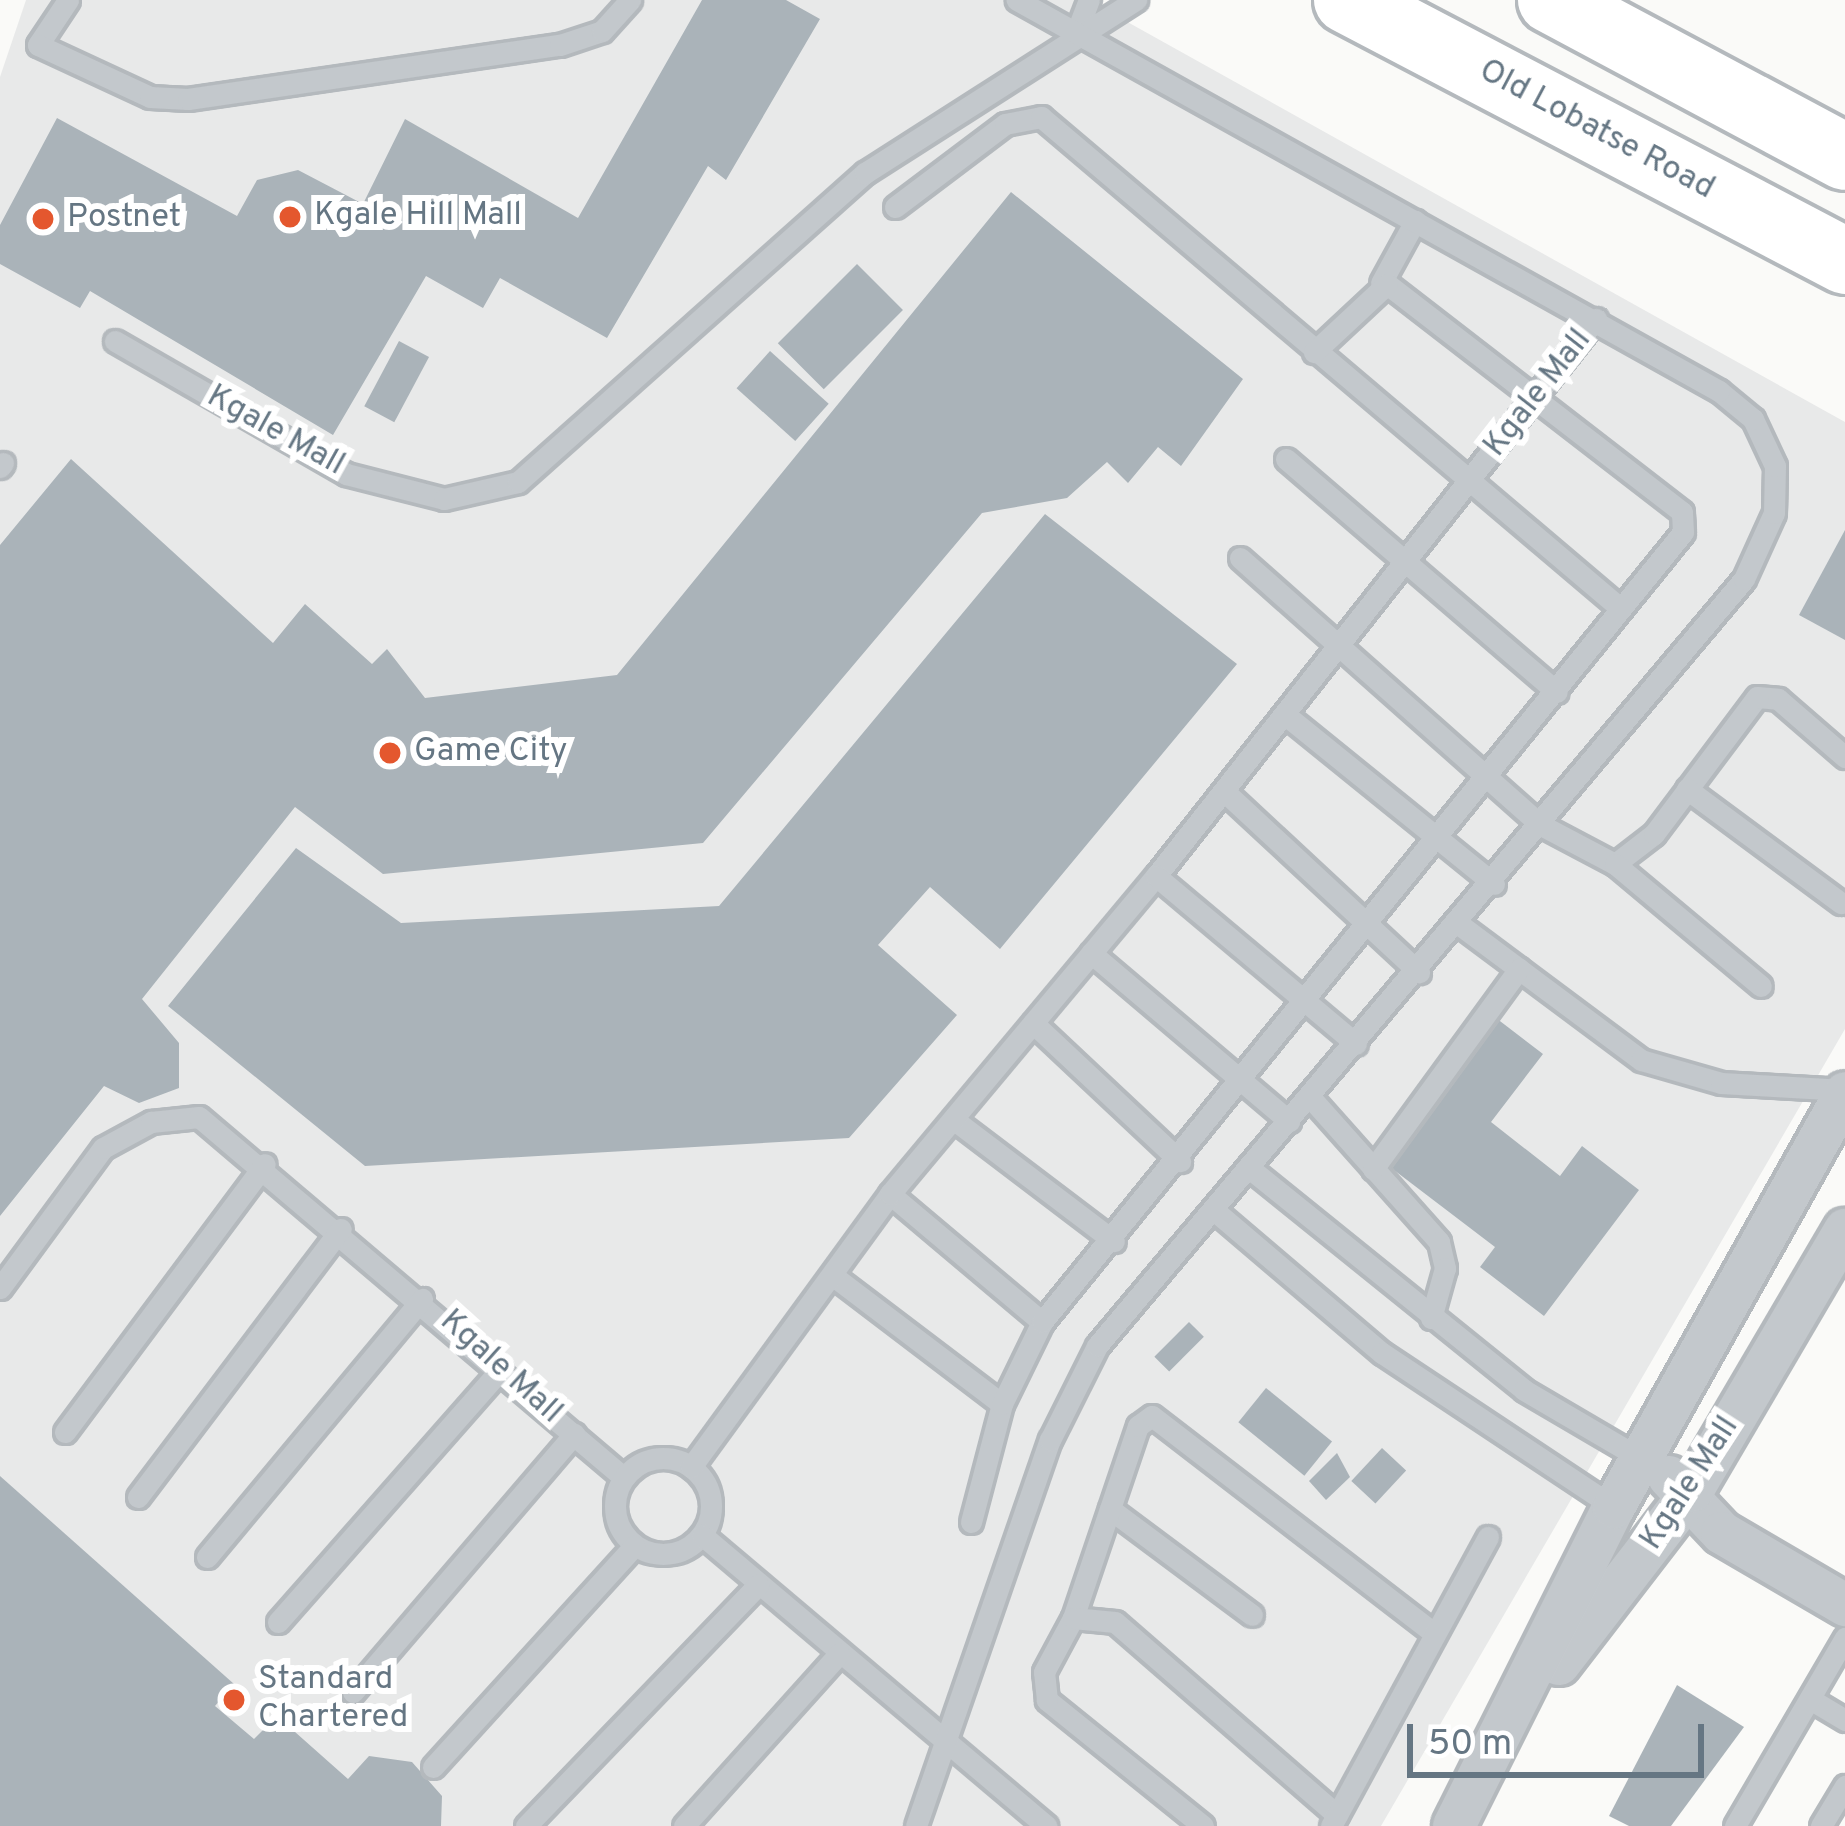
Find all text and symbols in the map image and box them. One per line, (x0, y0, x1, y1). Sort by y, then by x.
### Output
street label: Old Lobatse Road (1471, 52, 1721, 210)
place label: Kgale Hill Mall (314, 197, 522, 237)
place label: Postnet (67, 199, 181, 239)
marker: Kgale Hill Mall (277, 204, 303, 230)
marker: Postnet (30, 206, 56, 232)
street label: Kgale Mall (1477, 322, 1601, 466)
street label: Kgale Mall (199, 378, 351, 486)
place label: Game City (414, 733, 568, 773)
marker: Game City (377, 740, 403, 766)
street label: Kgale Mall (430, 1303, 570, 1433)
street label: Kgale Mall (1633, 1410, 1749, 1558)
place label: Standard Chartered (258, 1661, 408, 1739)
marker: Standard Chartered (221, 1687, 247, 1713)
scale bar (1413, 1700, 1710, 1774)
text: 50 m (1428, 1722, 1512, 1768)

